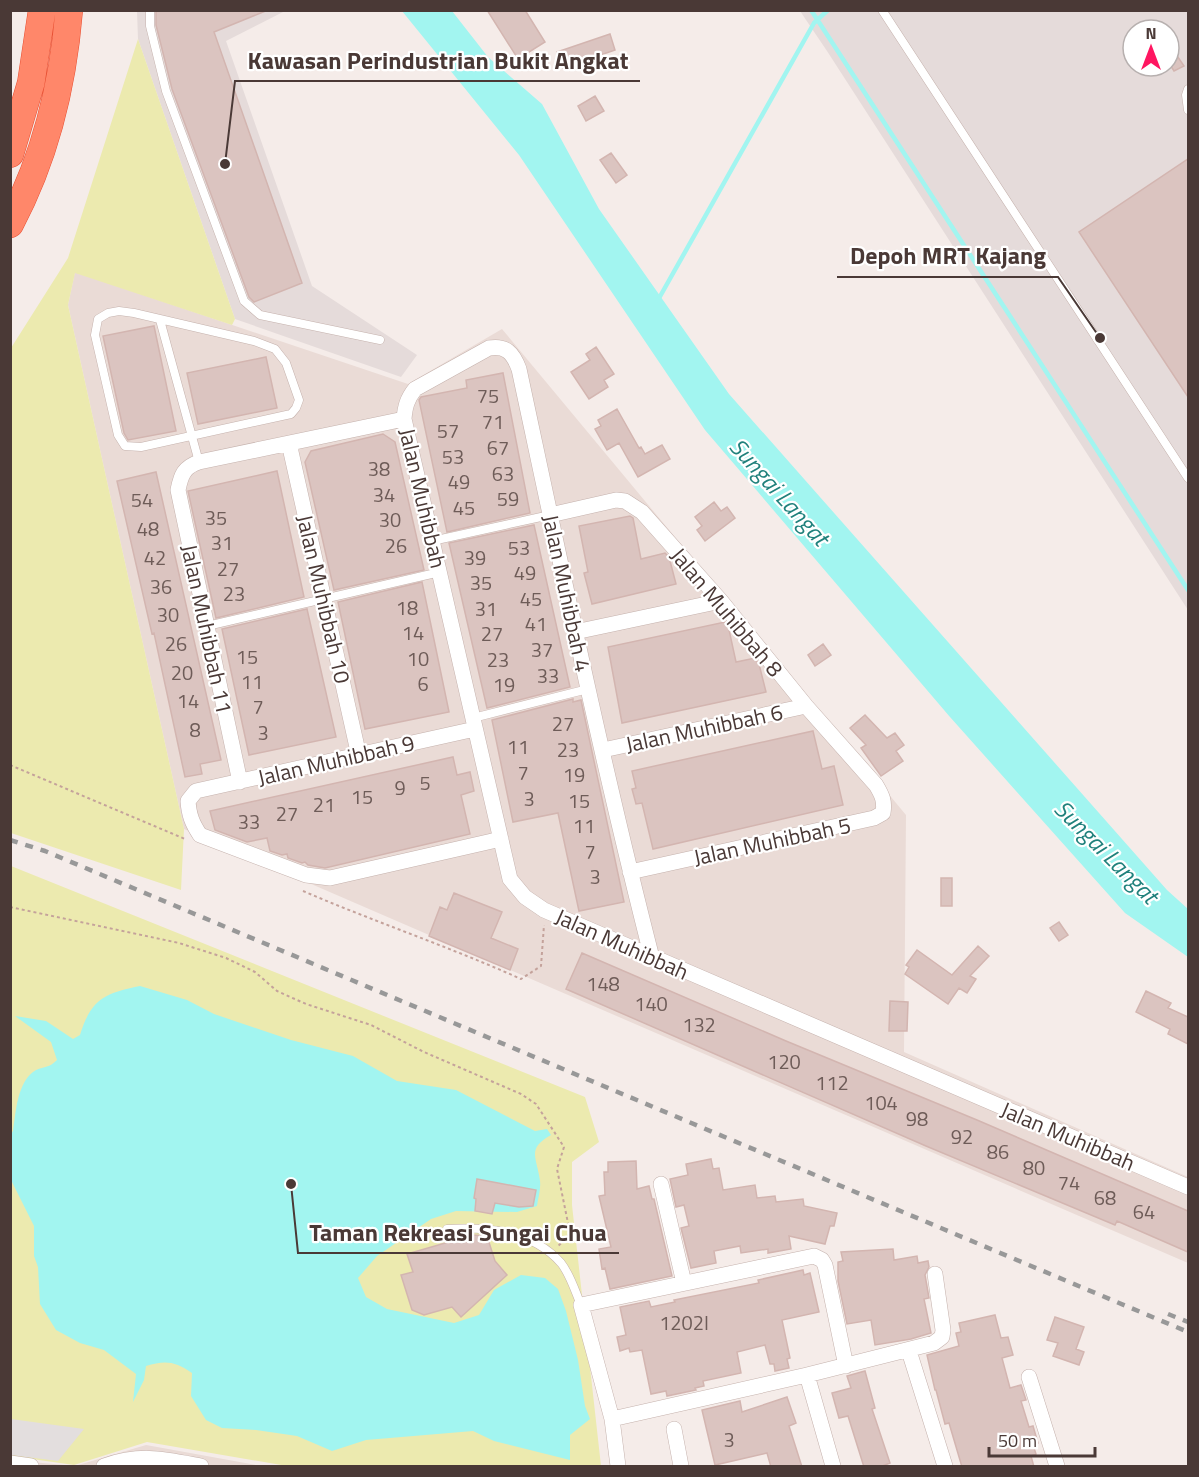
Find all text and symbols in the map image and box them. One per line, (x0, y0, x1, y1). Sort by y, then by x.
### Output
north arrow (1121, 18, 1181, 78)
text: N (1145, 21, 1157, 45)
callout: Kawasan Perindustrian Bukit Angkat (235, 39, 640, 81)
text: Kawasan Perindustrian Bukit Angkat (248, 42, 629, 78)
callout: Depoh MRT Kajang (837, 235, 1058, 277)
text: Depoh MRT Kajang (850, 237, 1046, 273)
house number: 75 (477, 380, 499, 411)
house number: 71 (482, 406, 504, 437)
house number: 57 (437, 415, 459, 446)
street label: Jalan Muhibbah (390, 425, 456, 571)
water label: Sungai Langat (721, 429, 840, 556)
house number: 67 (487, 432, 509, 463)
house number: 53 (442, 441, 464, 472)
house number: 38 (368, 453, 390, 484)
house number: 63 (492, 458, 514, 489)
house number: 49 (448, 466, 470, 497)
house number: 34 (373, 479, 395, 510)
house number: 59 (497, 483, 519, 514)
house number: 54 (131, 484, 153, 515)
house number: 45 (453, 492, 475, 523)
house number: 35 (205, 502, 227, 533)
house number: 30 (379, 504, 401, 535)
street label: Jalan Muhibbah 10 (288, 511, 360, 687)
street label: Jalan Muhibbah 4 (534, 511, 600, 675)
house number: 48 (137, 513, 159, 544)
house number: 31 (211, 527, 233, 558)
house number: 26 (385, 530, 407, 561)
house number: 53 (508, 532, 530, 563)
street label: Jalan Muhibbah 8 (663, 540, 791, 684)
street label: Jalan Muhibbah 11 (172, 541, 242, 717)
house number: 42 (144, 542, 166, 573)
house number: 39 (464, 542, 486, 573)
house number: 27 (217, 553, 239, 584)
house number: 49 (514, 557, 536, 588)
house number: 35 (470, 567, 492, 598)
house number: 36 (150, 571, 172, 602)
house number: 23 (223, 578, 245, 609)
house number: 45 (520, 583, 542, 614)
house number: 18 (396, 592, 418, 623)
house number: 31 (475, 593, 497, 624)
house number: 30 (157, 599, 179, 630)
house number: 41 (525, 608, 547, 639)
house number: 14 (402, 617, 424, 648)
house number: 27 (481, 618, 503, 649)
house number: 26 (165, 628, 187, 659)
house number: 37 (531, 634, 553, 665)
house number: 15 (236, 641, 258, 672)
house number: 10 (407, 643, 429, 674)
house number: 23 (487, 644, 509, 675)
house number: 20 (171, 657, 193, 688)
house number: 33 (537, 660, 559, 691)
house number: 11 (241, 666, 263, 697)
house number: 6 (417, 668, 429, 699)
house number: 19 (493, 669, 515, 700)
house number: 14 (177, 685, 199, 716)
house number: 7 (252, 691, 264, 722)
street label: Jalan Muhibbah 6 (622, 695, 786, 761)
house number: 27 (552, 708, 574, 739)
house number: 8 (189, 714, 201, 745)
house number: 3 (257, 717, 269, 748)
street label: Jalan Muhibbah 9 (255, 729, 417, 791)
house number: 11 (507, 731, 529, 762)
house number: 23 (557, 734, 579, 765)
house number: 7 (517, 757, 529, 788)
house number: 19 (563, 759, 585, 790)
house number: 5 (419, 767, 431, 798)
house number: 9 (394, 776, 406, 800)
house number: 15 (351, 781, 373, 812)
house number: 3 (523, 783, 535, 814)
house number: 15 (568, 785, 590, 816)
house number: 21 (313, 789, 335, 820)
water label: Sungai Langat (1046, 791, 1169, 914)
house number: 27 (276, 798, 298, 829)
house number: 33 (238, 806, 260, 837)
street label: Jalan Muhibbah 5 (690, 808, 854, 874)
house number: 11 (573, 810, 595, 841)
house number: 7 (584, 836, 596, 867)
house number: 3 (589, 861, 601, 892)
street label: Jalan Muhibbah (550, 899, 694, 989)
house number: 148 (586, 968, 620, 999)
house number: 140 (634, 988, 668, 1019)
house number: 132 (682, 1009, 716, 1040)
house number: 120 (767, 1046, 801, 1077)
house number: 112 (815, 1067, 849, 1098)
house number: 104 (864, 1087, 898, 1118)
street label: Jalan Muhibbah (996, 1092, 1140, 1180)
house number: 98 (906, 1103, 928, 1134)
house number: 92 (951, 1121, 973, 1152)
house number: 86 (987, 1136, 1009, 1167)
house number: 80 (1023, 1152, 1045, 1183)
house number: 74 (1058, 1167, 1080, 1198)
house number: 68 (1094, 1182, 1116, 1213)
house number: 64 (1133, 1196, 1155, 1227)
callout: Taman Rekreasi Sungai Chua (298, 1211, 619, 1253)
text: Taman Rekreasi Sungai Chua (309, 1214, 607, 1250)
house number: 1202I (659, 1307, 709, 1338)
scale bar (989, 1420, 1096, 1458)
house number: 3 (723, 1424, 735, 1455)
text: 50 m (998, 1427, 1037, 1454)

